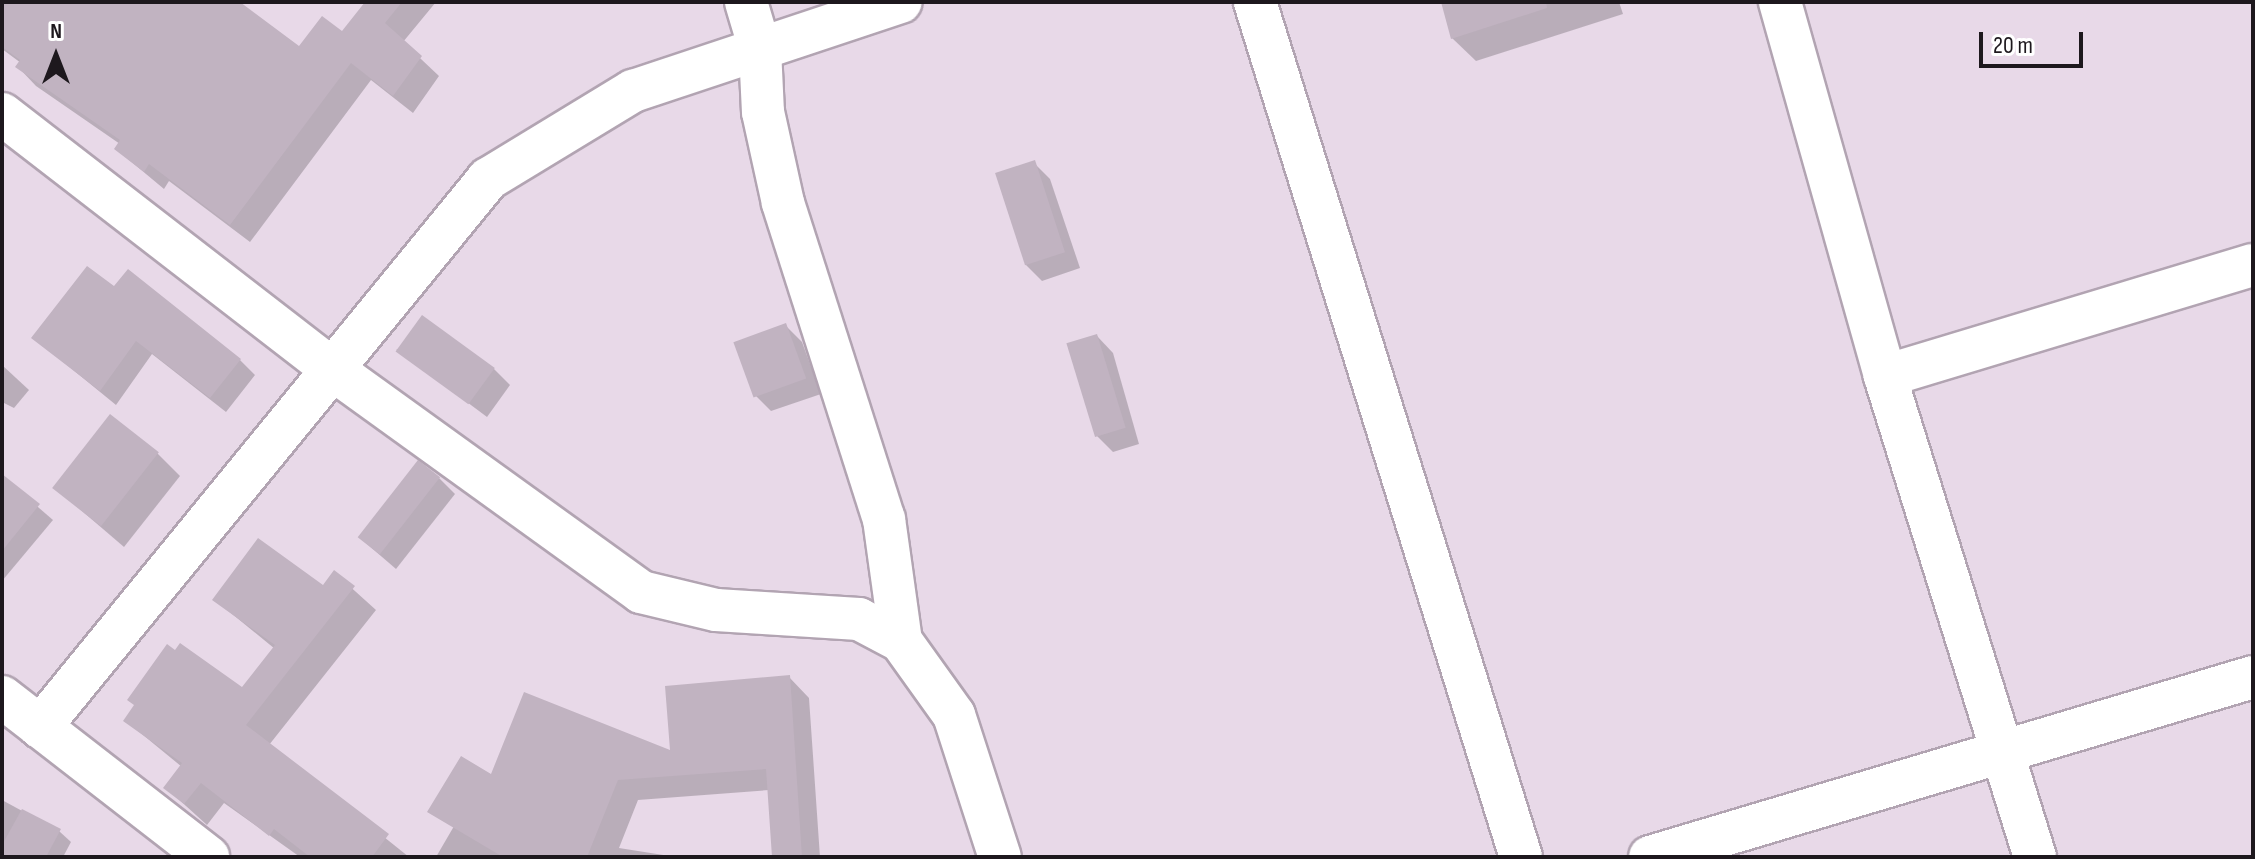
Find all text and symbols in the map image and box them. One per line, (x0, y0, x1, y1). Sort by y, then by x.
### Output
north arrow (16, 16, 96, 96)
scale bar (1983, 16, 2087, 66)
text: N (50, 18, 62, 45)
text: 20 m (1993, 31, 2033, 60)

